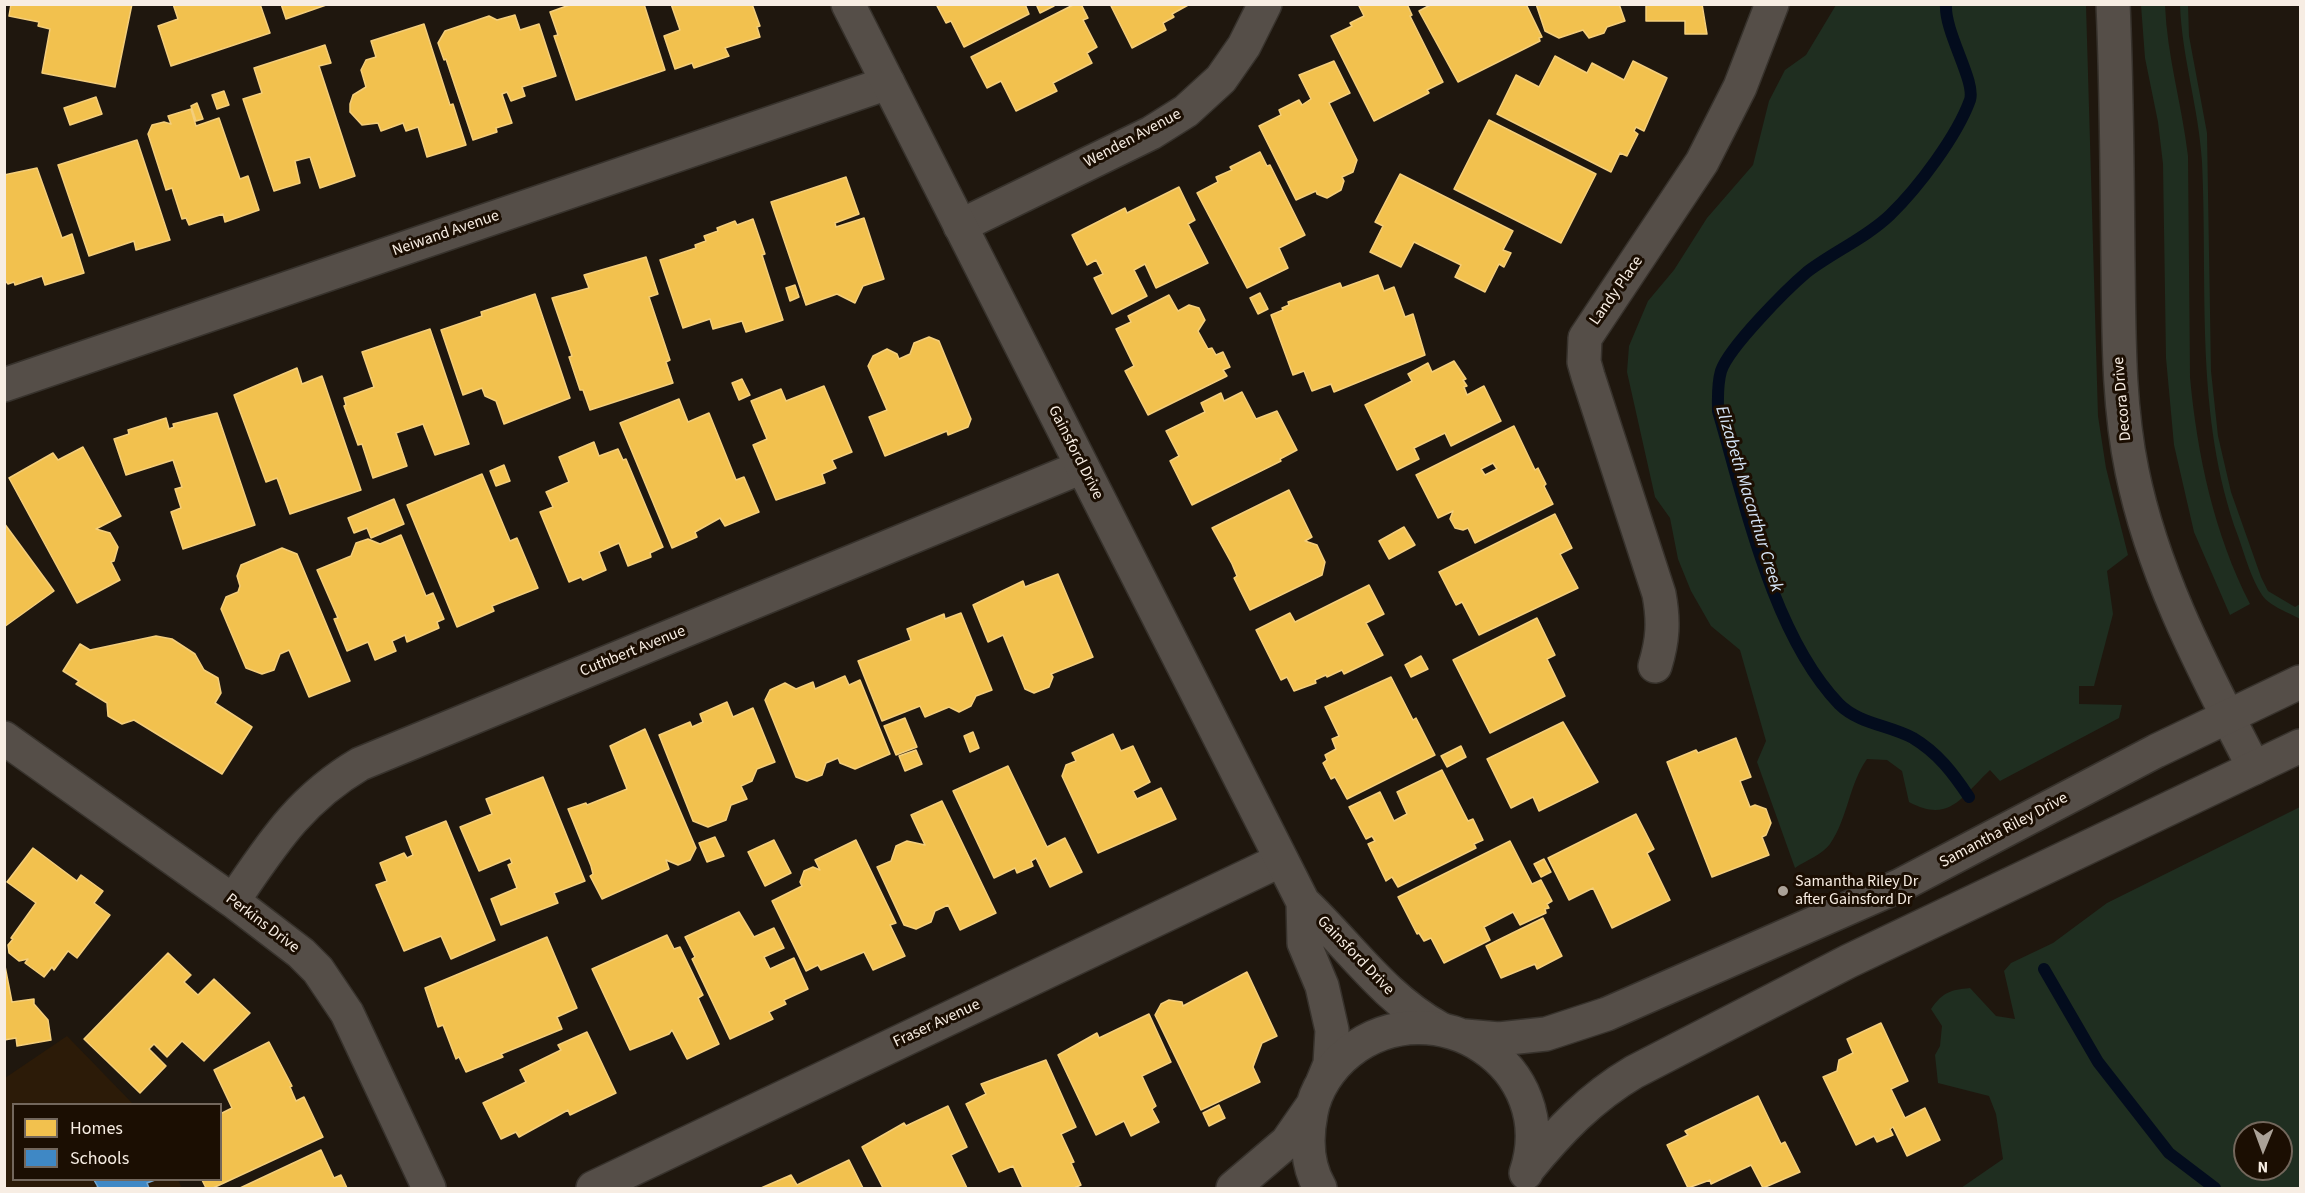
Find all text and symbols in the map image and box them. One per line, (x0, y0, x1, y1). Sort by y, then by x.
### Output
street label: Wenden Avenue (1081, 105, 1185, 173)
street label: Neiwand Avenue (390, 207, 502, 261)
street label: Landy Place (1586, 253, 1648, 329)
street label: Decora Drive (2110, 356, 2136, 442)
street label: Gainsford Drive (1043, 403, 1107, 503)
water label: Elizabeth Macarthur Creek (1709, 403, 1787, 595)
street label: Cuthbert Avenue (577, 622, 689, 682)
street label: Samantha Riley Drive (1937, 789, 2071, 873)
place label: Samantha Riley Dr after Gainsford Dr (1795, 872, 1918, 910)
marker: Samantha Riley Dr after Gainsford Dr (1776, 884, 1790, 898)
street label: Perkins Drive (221, 890, 303, 958)
street label: Gainsford Drive (1312, 912, 1398, 1000)
street label: Fraser Avenue (891, 996, 983, 1052)
legend (12, 1103, 222, 1181)
text: Homes (70, 1116, 123, 1141)
north arrow (2233, 1121, 2293, 1181)
text: Schools (70, 1146, 129, 1171)
text: N (2257, 1156, 2268, 1178)

